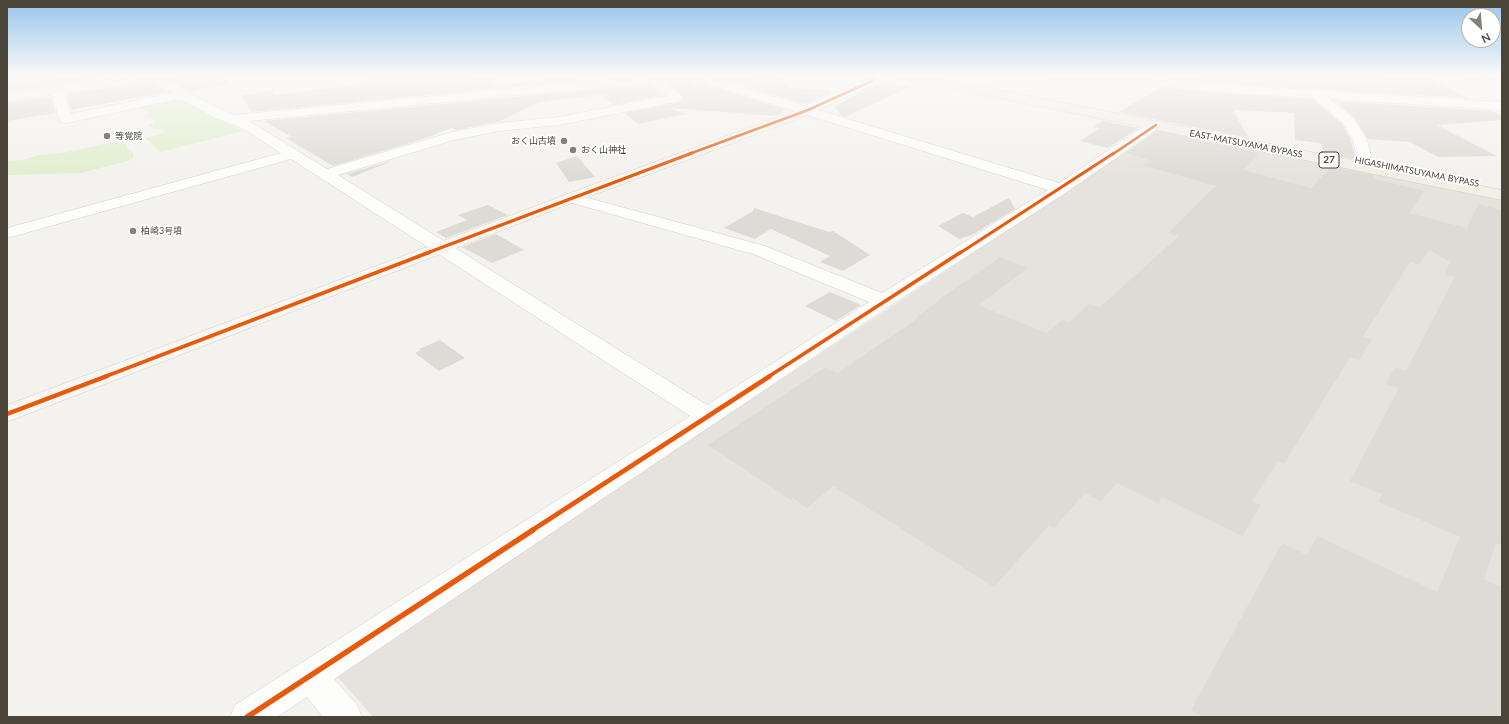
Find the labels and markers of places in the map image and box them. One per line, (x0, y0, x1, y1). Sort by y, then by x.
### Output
marker: 等覚院 (102, 131, 112, 141)
place label: 等覚院 (115, 131, 142, 141)
place label: おく山古墳 (511, 136, 556, 146)
marker: おく山古墳 (559, 136, 569, 146)
marker: おく山神社 (568, 145, 578, 155)
place label: おく山神社 (581, 145, 626, 155)
marker: 柏崎3号墳 (128, 226, 138, 236)
place label: 柏崎3号墳 (141, 226, 182, 236)

